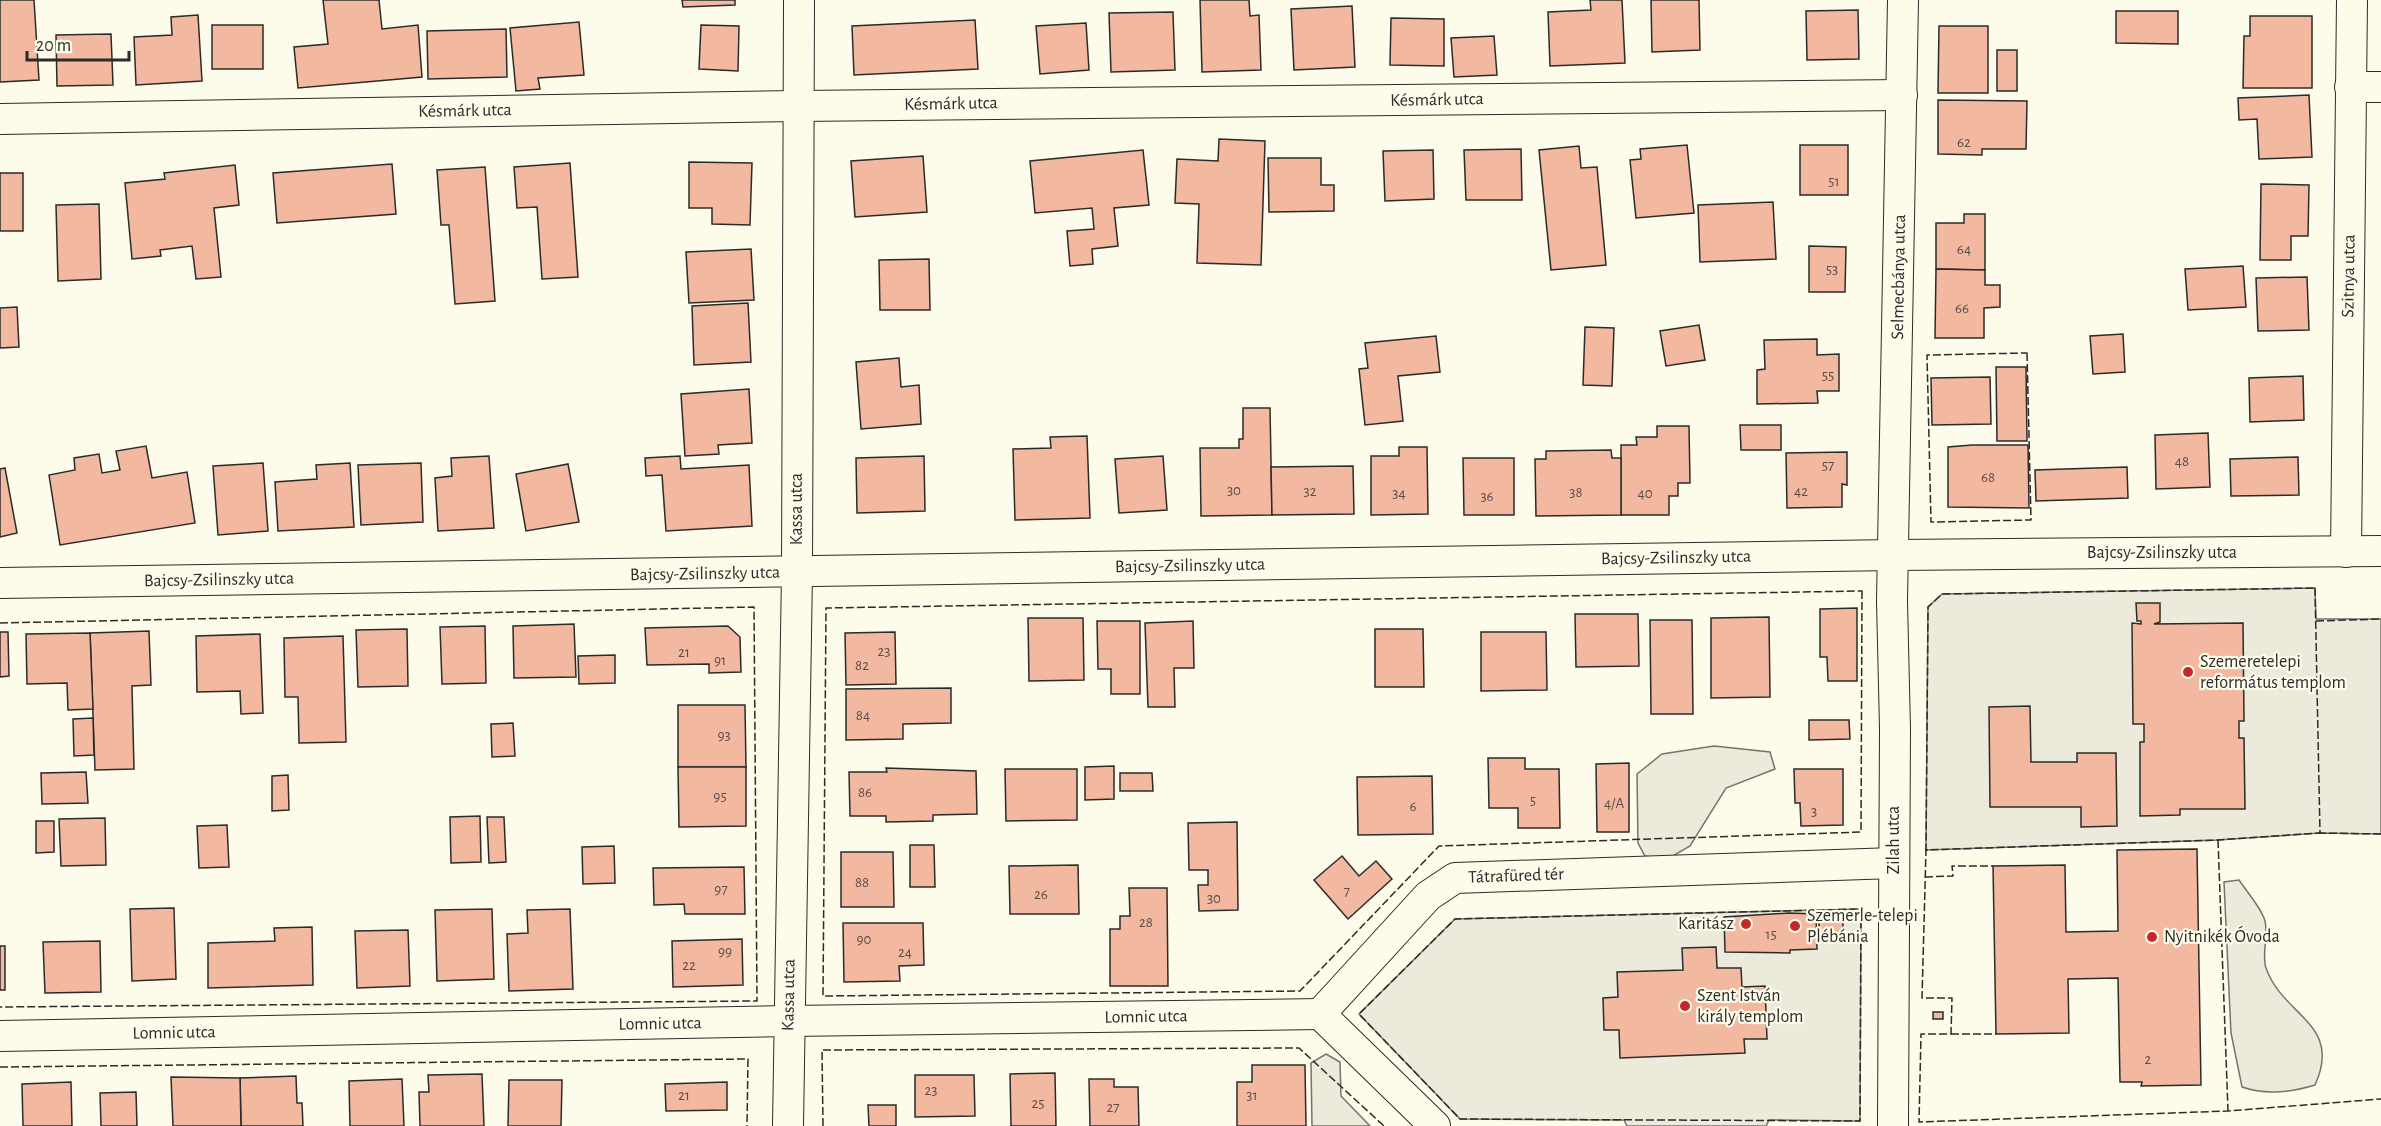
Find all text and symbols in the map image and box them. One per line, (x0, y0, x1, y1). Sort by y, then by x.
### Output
scale bar (27, 24, 129, 62)
text: 20 m (36, 37, 71, 55)
street label: Késmárk utca (1390, 90, 1484, 110)
street label: Késmárk utca (904, 94, 998, 114)
street label: Késmárk utca (418, 101, 512, 121)
house number: 62 (1957, 135, 1971, 150)
house number: 51 (1828, 174, 1840, 189)
street label: Selmecbánya utca (1889, 214, 1909, 340)
street label: Szitnya utca (2339, 234, 2359, 318)
house number: 64 (1957, 242, 1971, 257)
house number: 53 (1826, 262, 1838, 277)
house number: 66 (1955, 301, 1969, 316)
house number: 55 (1822, 368, 1834, 383)
house number: 48 (2175, 454, 2189, 469)
house number: 57 (1822, 458, 1834, 473)
house number: 68 (1981, 470, 1995, 485)
street label: Kassa utca (788, 473, 806, 545)
house number: 30 (1227, 483, 1241, 498)
house number: 32 (1303, 484, 1317, 499)
house number: 42 (1794, 484, 1808, 499)
house number: 38 (1569, 485, 1583, 500)
house number: 34 (1392, 486, 1406, 501)
house number: 40 (1637, 486, 1653, 501)
house number: 36 (1480, 489, 1494, 504)
street label: Bajcsy-Zsilinszky utca (2087, 544, 2237, 562)
street label: Bajcsy-Zsilinszky utca (1601, 548, 1751, 568)
street label: Bajcsy-Zsilinszky utca (1115, 556, 1265, 576)
street label: Bajcsy-Zsilinszky utca (630, 564, 780, 584)
street label: Bajcsy-Zsilinszky utca (144, 570, 294, 590)
house number: 23 (877, 644, 891, 659)
house number: 21 (678, 645, 690, 660)
house number: 91 (714, 653, 726, 668)
place label: Szemeretelepi református templom (2200, 653, 2346, 692)
house number: 82 (855, 658, 869, 673)
marker: Szemeretelepi református templom (2181, 665, 2195, 679)
house number: 84 (856, 708, 870, 723)
house number: 93 (717, 728, 731, 743)
house number: 86 (858, 785, 872, 800)
house number: 95 (713, 789, 727, 804)
house number: 5 (1530, 793, 1536, 808)
house number: 4/A (1604, 796, 1624, 811)
house number: 6 (1409, 799, 1417, 814)
house number: 3 (1811, 804, 1817, 819)
street label: Zilah utca (1885, 806, 1903, 874)
street label: Tátrafüred tér (1468, 865, 1564, 887)
house number: 88 (855, 875, 869, 890)
house number: 97 (714, 882, 728, 897)
house number: 7 (1344, 884, 1350, 899)
house number: 26 (1034, 887, 1048, 902)
house number: 30 (1207, 891, 1221, 906)
place label: Szemerle-telepi Plébánia (1807, 907, 1918, 946)
house number: 28 (1139, 915, 1153, 930)
place label: Karitász (1678, 915, 1734, 933)
marker: Karitász (1739, 917, 1753, 931)
marker: Szemerle-telepi Plébánia (1788, 919, 1802, 933)
place label: Nyitnikék Óvoda (2164, 925, 2280, 946)
house number: 15 (1765, 927, 1777, 942)
marker: Nyitnikék Óvoda (2145, 930, 2159, 944)
house number: 90 (857, 932, 872, 947)
house number: 99 (718, 944, 732, 959)
house number: 24 (898, 945, 912, 960)
house number: 22 (682, 958, 696, 973)
street label: Kassa utca (779, 959, 799, 1031)
place label: Szent István király templom (1697, 987, 1803, 1026)
marker: Szent István király templom (1678, 999, 1692, 1013)
street label: Lomnic utca (1104, 1007, 1188, 1027)
street label: Lomnic utca (618, 1014, 702, 1034)
street label: Lomnic utca (132, 1023, 216, 1043)
house number: 2 (2145, 1052, 2152, 1067)
house number: 23 (924, 1083, 938, 1098)
house number: 21 (678, 1088, 690, 1103)
house number: 31 (1246, 1088, 1258, 1103)
house number: 25 (1031, 1096, 1045, 1111)
house number: 27 (1106, 1100, 1120, 1115)

